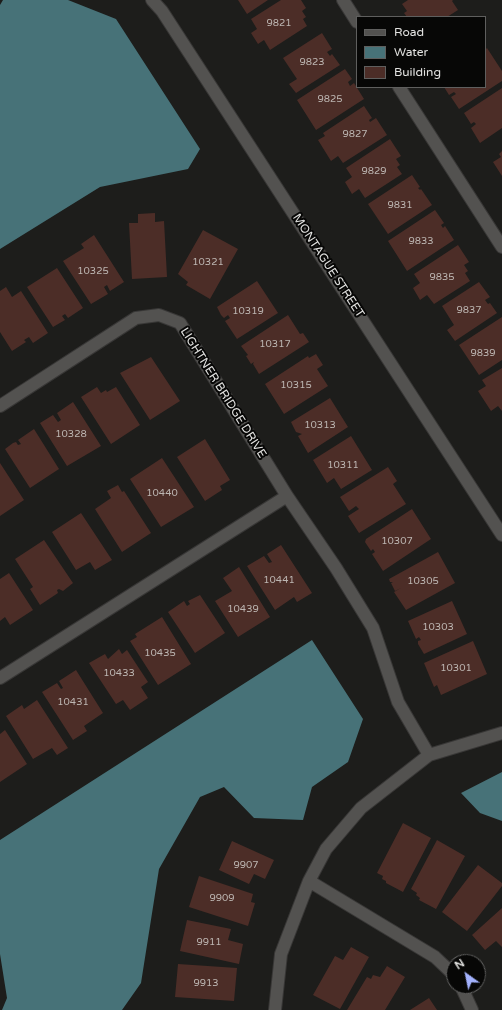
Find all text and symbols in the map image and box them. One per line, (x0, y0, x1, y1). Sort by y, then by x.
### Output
legend (356, 16, 486, 88)
house number: 9821 (266, 17, 292, 29)
text: Road (394, 25, 424, 39)
text: Water (394, 45, 428, 59)
house number: 9823 (299, 56, 325, 68)
text: Building (394, 65, 441, 79)
house number: 9825 (317, 93, 343, 105)
house number: 9827 (342, 128, 368, 140)
house number: 9829 (361, 165, 387, 177)
house number: 9831 (387, 199, 413, 211)
street label: MONTAGUE STREET (289, 211, 367, 321)
house number: 9833 (408, 235, 434, 247)
house number: 10321 (192, 256, 224, 268)
house number: 10325 (77, 265, 109, 277)
house number: 9835 (429, 271, 455, 283)
house number: 9837 (456, 304, 482, 316)
house number: 10319 (232, 305, 264, 317)
street label: LIGHTNER BRIDGE DRIVE (177, 325, 269, 461)
house number: 10317 (259, 338, 291, 350)
house number: 9839 (470, 347, 496, 359)
house number: 10315 (280, 379, 312, 391)
house number: 10313 (304, 419, 336, 431)
house number: 10328 (55, 428, 87, 440)
house number: 10311 (327, 459, 359, 471)
house number: 10440 (146, 487, 178, 499)
house number: 10307 (381, 535, 413, 547)
house number: 10441 (263, 574, 295, 586)
house number: 10305 (407, 575, 439, 587)
house number: 10439 (227, 603, 259, 615)
house number: 10303 (422, 621, 454, 633)
house number: 10435 (144, 647, 176, 659)
house number: 10301 (440, 662, 472, 674)
house number: 10433 (103, 667, 135, 679)
house number: 10431 (57, 696, 89, 708)
house number: 9907 (233, 859, 259, 871)
house number: 9909 (209, 892, 235, 904)
house number: 9911 (196, 936, 222, 948)
north arrow (446, 954, 486, 994)
text: N (452, 956, 467, 972)
house number: 9913 (193, 977, 219, 989)

